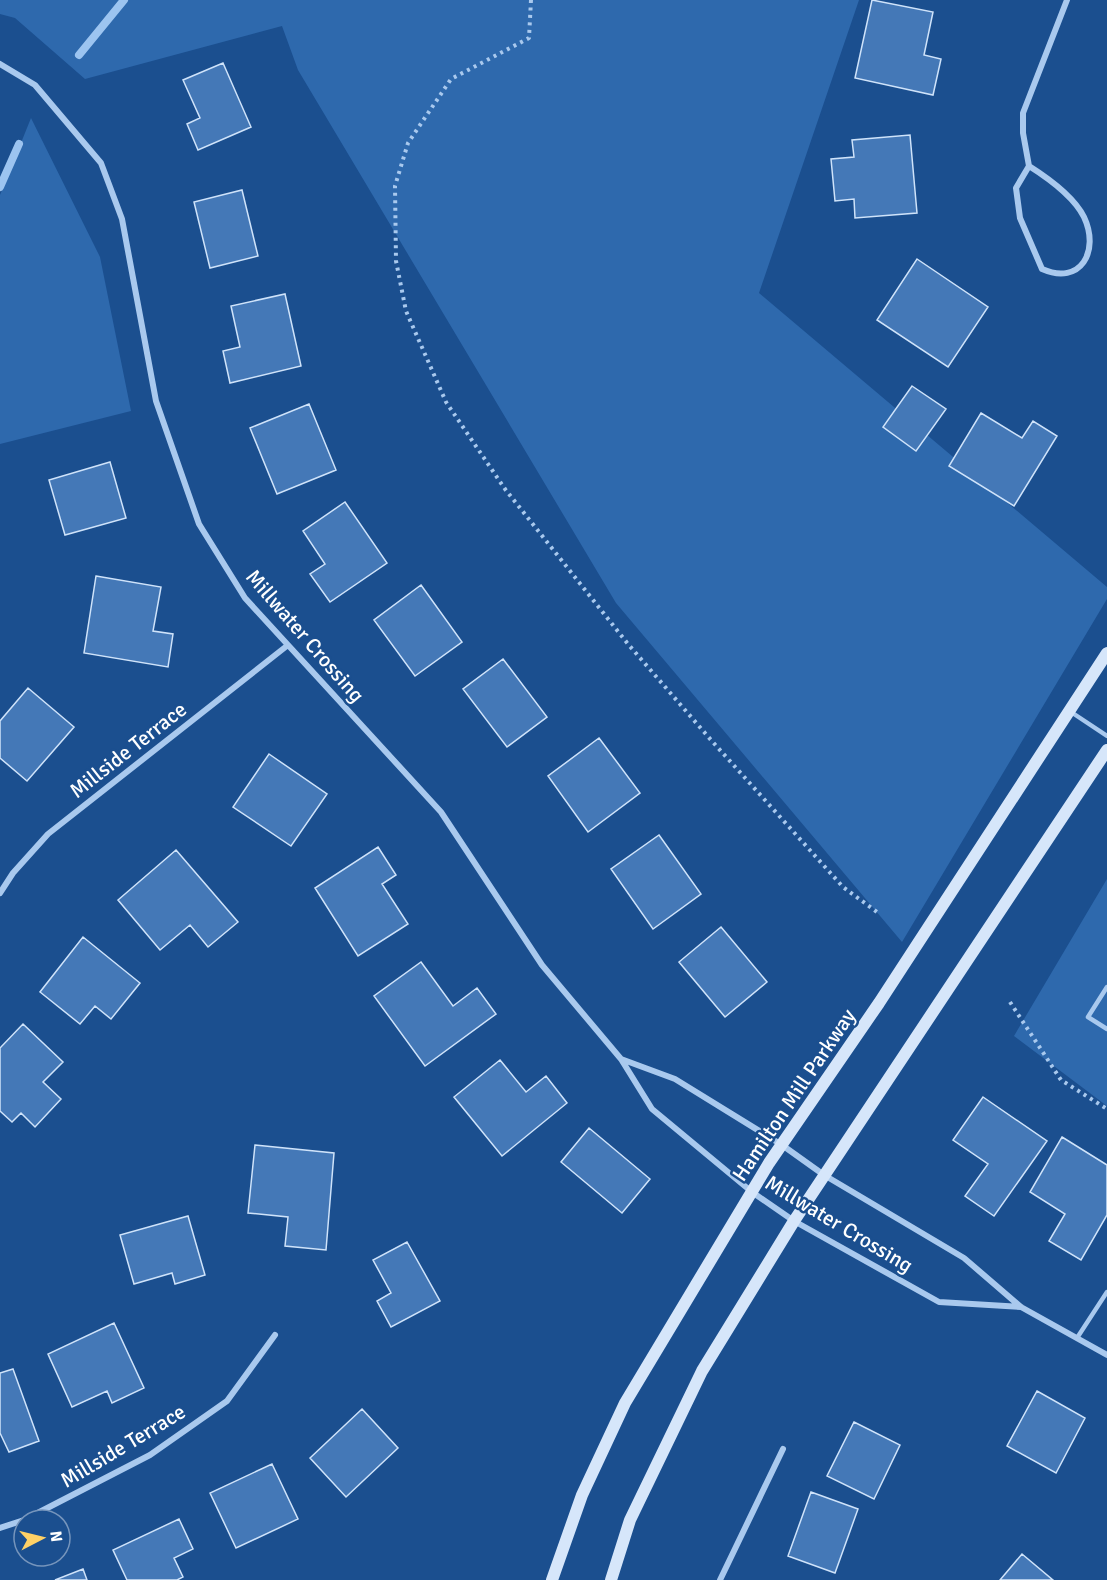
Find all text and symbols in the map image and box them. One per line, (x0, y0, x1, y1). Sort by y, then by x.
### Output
street label: Millwater Crossing (240, 564, 370, 708)
street label: Millside Terrace (64, 696, 192, 804)
street label: Hamilton Mill Parkway (727, 1004, 861, 1186)
street label: Millwater Crossing (760, 1170, 918, 1278)
street label: Millside Terrace (56, 1398, 190, 1494)
north arrow (12, 1508, 72, 1568)
text: N (45, 1530, 66, 1543)

